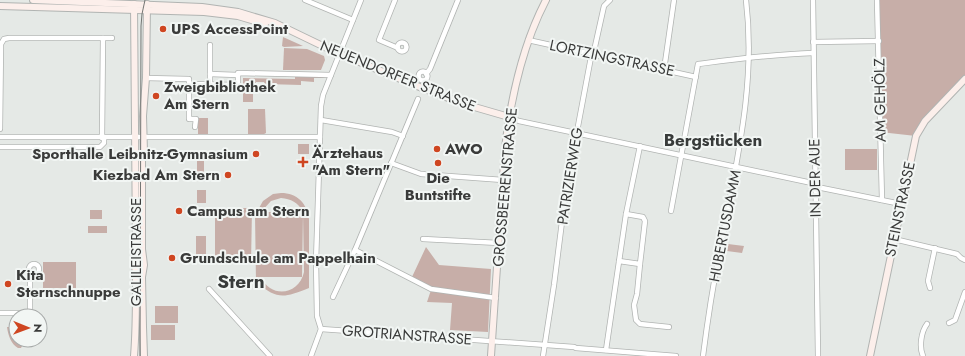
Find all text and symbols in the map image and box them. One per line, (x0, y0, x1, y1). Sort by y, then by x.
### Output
place label: UPS AccessPoint (171, 18, 288, 40)
marker: UPS AccessPoint (158, 24, 168, 34)
street label: LORTZINGSTRASSE (547, 34, 677, 82)
street label: NEUENDORFER STRASSE (317, 35, 479, 117)
street label: AM GEHÖLZ (868, 58, 892, 142)
place label: Zweigbibliothek Am Stern (163, 76, 276, 115)
marker: Zweigbibliothek Am Stern (151, 91, 161, 101)
street label: GROSSBEERENSTRASSE (487, 107, 523, 267)
street label: PATRIZIERWEG (551, 126, 589, 226)
district label: Bergstücken (664, 128, 762, 152)
place label: AWO (444, 138, 483, 160)
street label: IN DER AUE (803, 138, 827, 218)
place label: Ärztehaus "Am Stern" (311, 142, 390, 181)
place label: Sporthalle Leibnitz-Gymnasium (32, 143, 248, 165)
marker: AWO (432, 144, 442, 154)
marker: Sporthalle Leibnitz-Gymnasium (251, 149, 261, 159)
marker: Ärztehaus "Am Stern" (297, 156, 309, 168)
marker: Die Buntstifte (433, 158, 443, 168)
street label: STEINSTRASSE (879, 159, 921, 259)
place label: Kiezbad Am Stern (93, 164, 220, 186)
place label: Die Buntstifte (405, 167, 472, 206)
street label: HUBERTUSDAMM (703, 168, 747, 284)
marker: Kiezbad Am Stern (223, 170, 233, 180)
street label: GALILEISTRASSE (125, 198, 147, 306)
place label: Campus am Stern (187, 200, 310, 222)
marker: Campus am Stern (174, 206, 184, 216)
place label: Grundschule am Pappelhain (180, 247, 376, 269)
marker: Grundschule am Pappelhain (167, 253, 177, 263)
place label: Kita Sternschnuppe (16, 264, 121, 303)
district label: Stern (217, 268, 265, 295)
marker: Kita Sternschnuppe (3, 279, 13, 289)
north arrow (8, 308, 48, 348)
street label: GROTRIANSTRASSE (341, 319, 473, 351)
text: N (30, 324, 46, 333)

